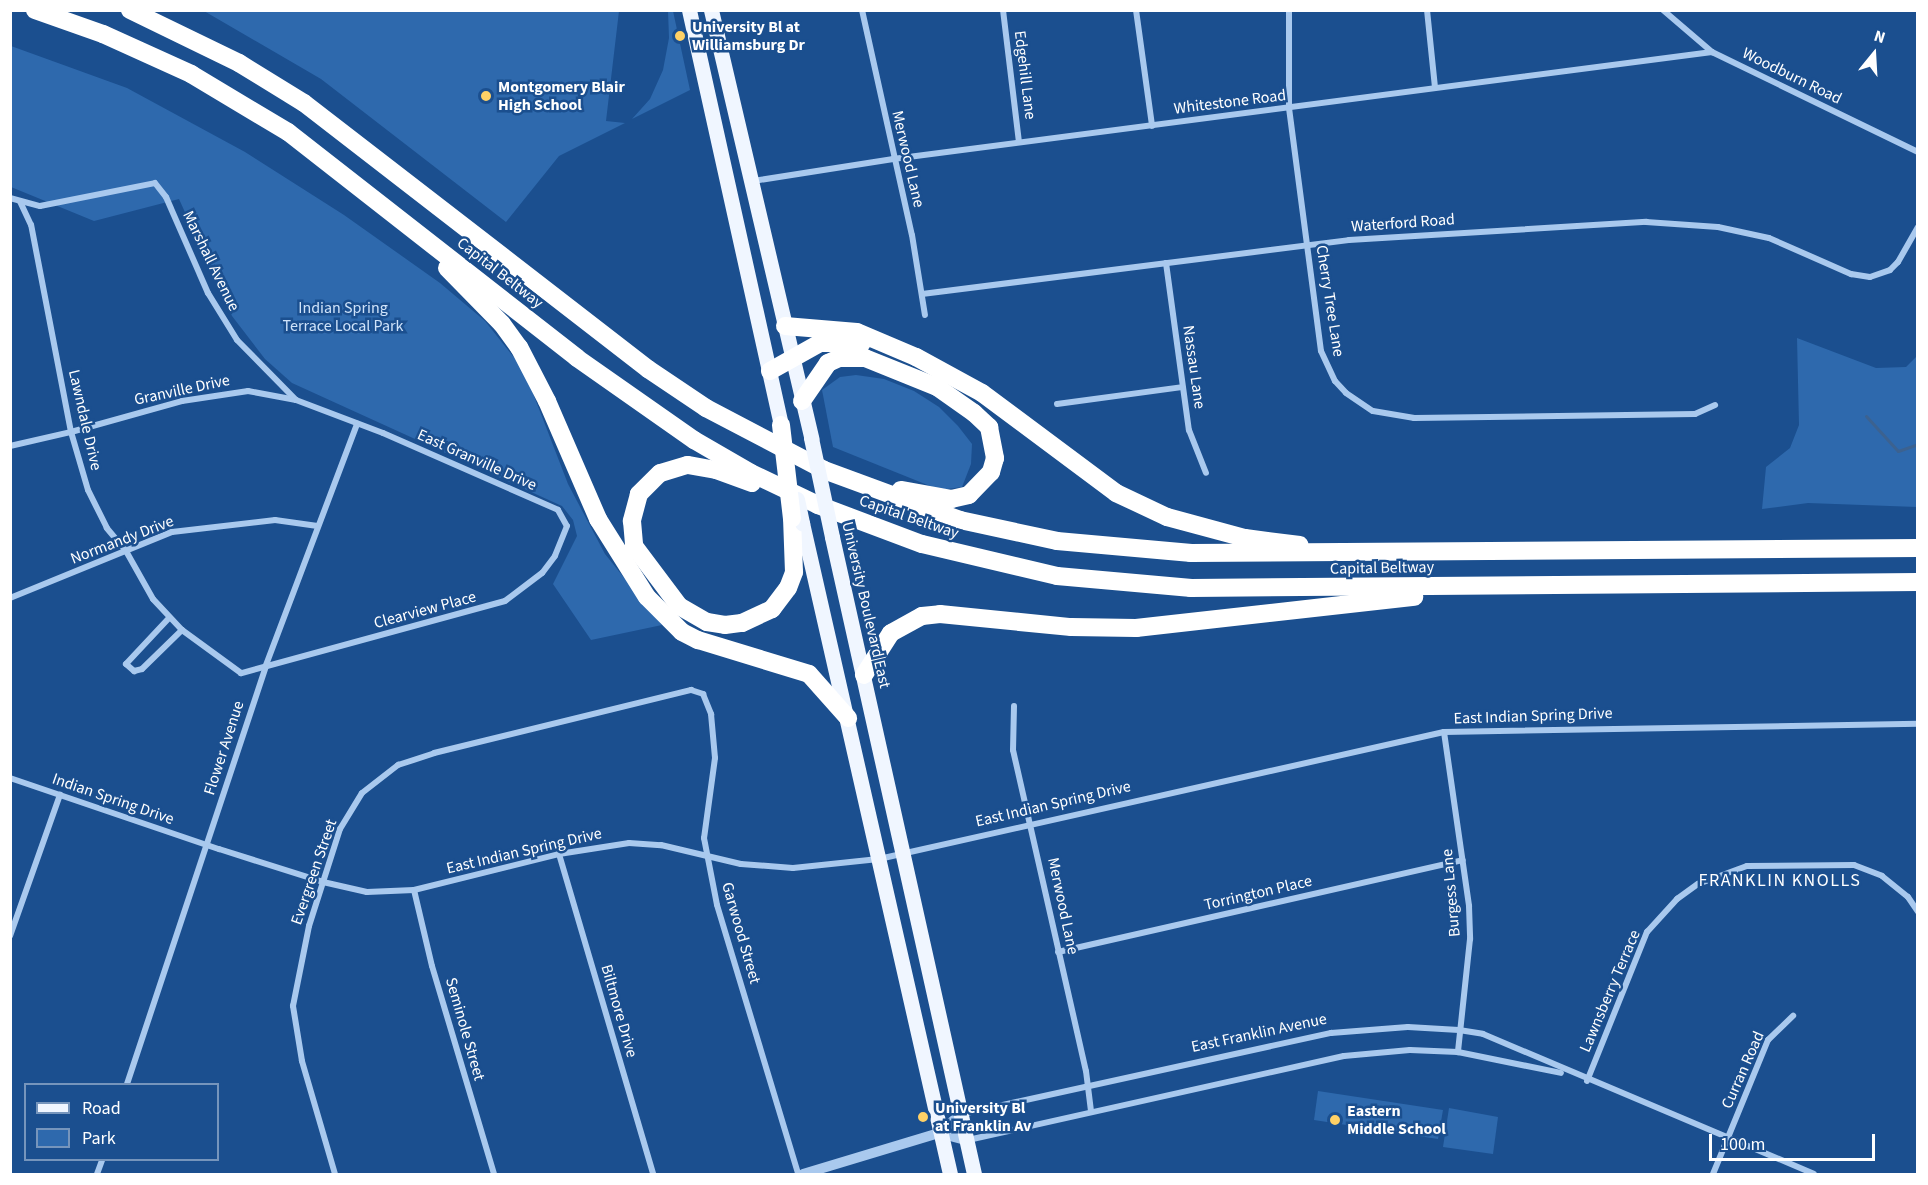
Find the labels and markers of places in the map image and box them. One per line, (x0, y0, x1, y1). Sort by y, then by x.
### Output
place label: University Bl at Williamsburg Dr (692, 17, 805, 55)
marker: University Bl at Williamsburg Dr (673, 29, 687, 43)
place label: Montgomery Blair High School (498, 77, 625, 115)
marker: Montgomery Blair High School (479, 89, 493, 103)
place label: University Bl at Franklin Av (935, 1098, 1031, 1136)
place label: Eastern Middle School (1347, 1101, 1446, 1139)
marker: University Bl at Franklin Av (916, 1110, 930, 1124)
marker: Eastern Middle School (1328, 1113, 1342, 1127)

